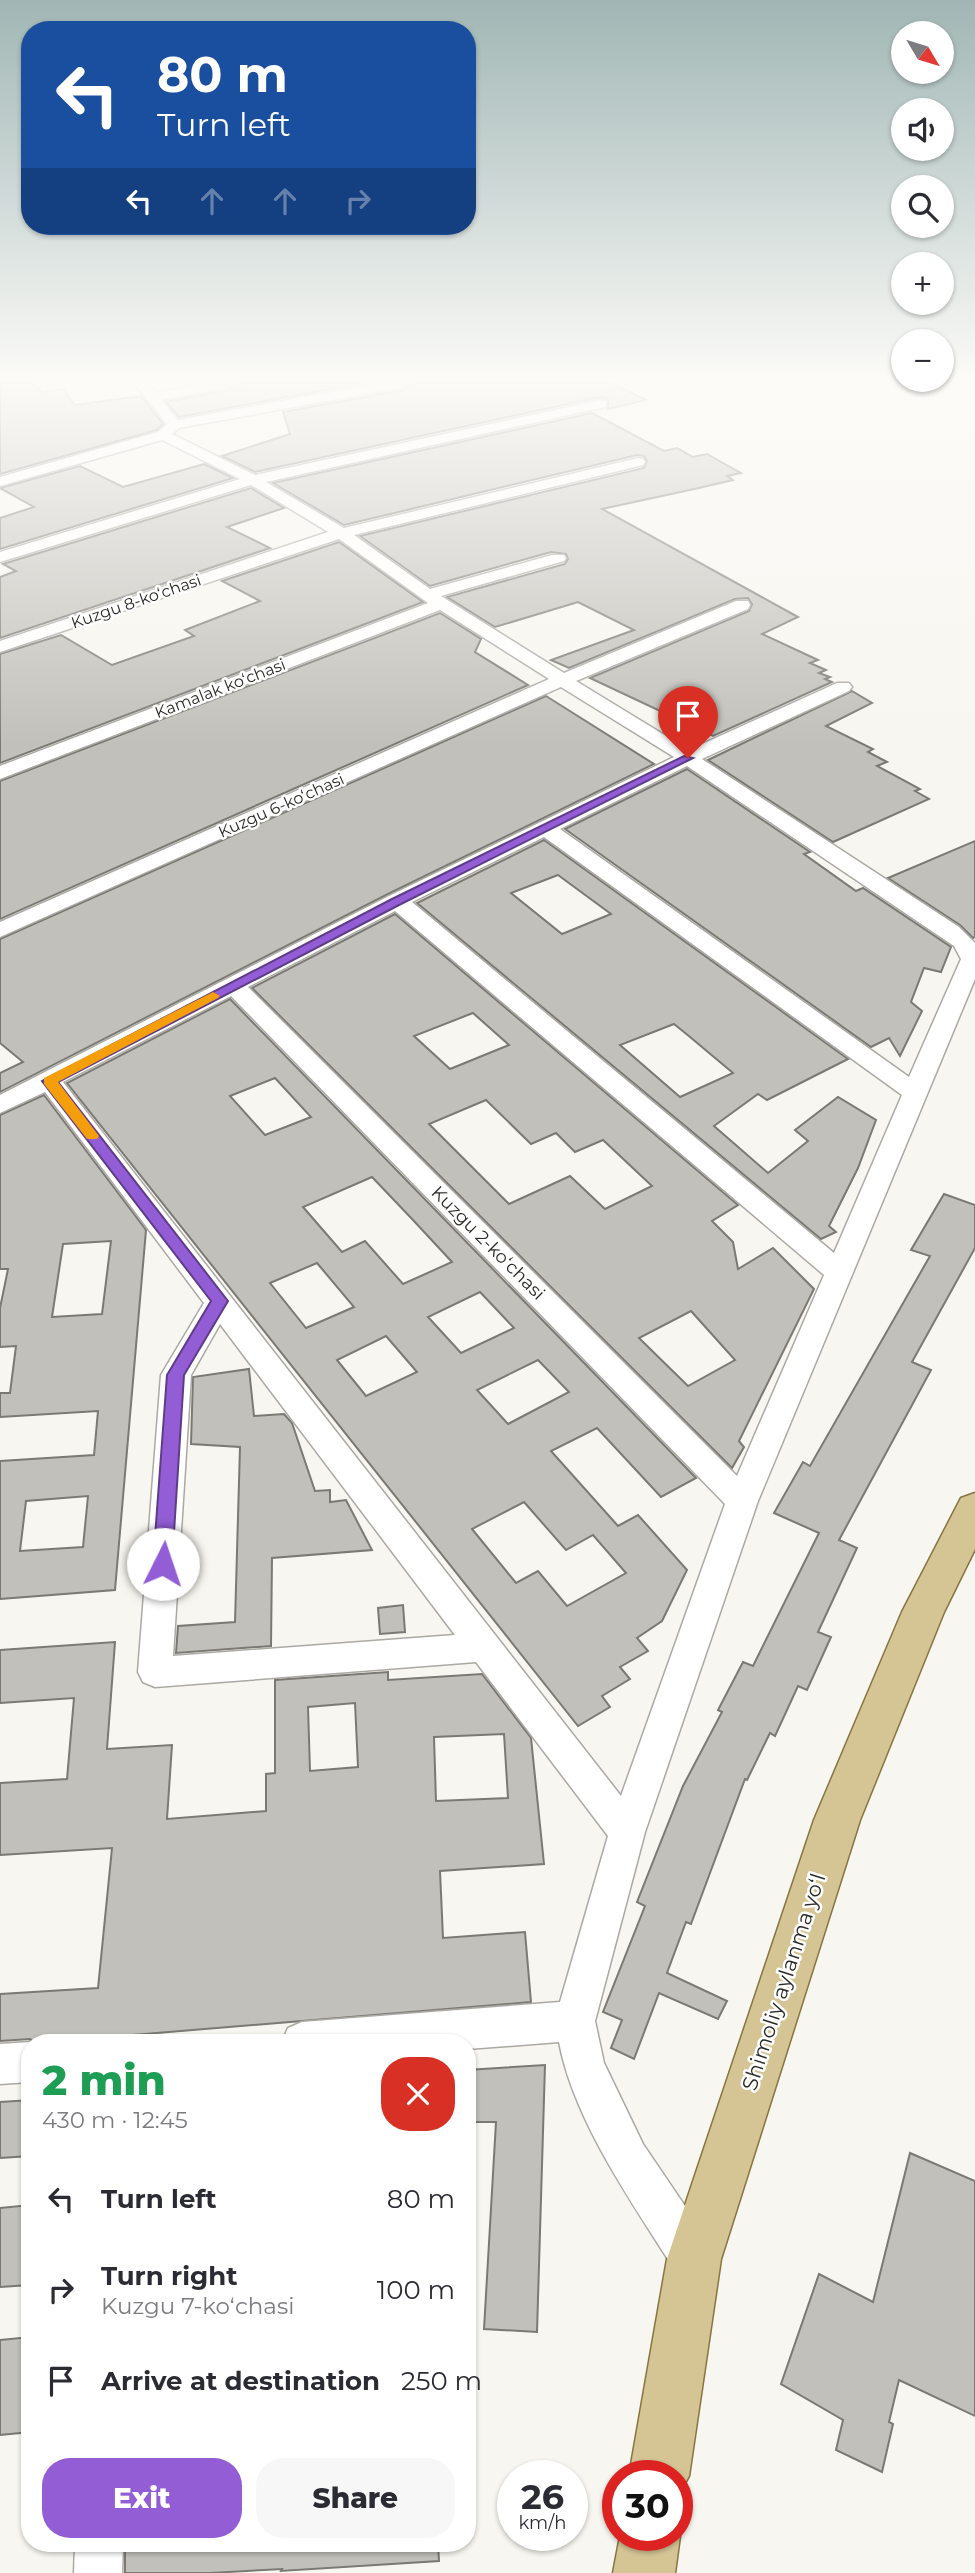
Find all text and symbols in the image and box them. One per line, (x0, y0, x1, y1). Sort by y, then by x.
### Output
north arrow (891, 21, 954, 84)
map controls (891, 21, 954, 392)
text: 80 m (157, 45, 288, 104)
icon: left (42, 49, 133, 140)
button: sound (891, 98, 954, 161)
text: Turn left (157, 105, 291, 144)
button: search (891, 175, 954, 238)
icon: left (120, 182, 158, 220)
icon: ahead (193, 182, 231, 220)
icon: ahead (266, 182, 304, 220)
icon: right (339, 182, 377, 220)
button: + (891, 252, 954, 315)
button: − (891, 329, 954, 392)
street label: Kuzgu 8-koʻchasi (69, 570, 204, 633)
street label: Kamalak koʻchasi (152, 655, 288, 722)
pin (658, 686, 718, 758)
icon: arrive (669, 697, 707, 735)
street label: Kuzgu 6-koʻchasi (215, 769, 347, 842)
street label: Kuzgu 2-koʻchasi (427, 1182, 549, 1304)
position arrow (126, 1527, 200, 1601)
street label: Shimoliy aylanma yoʻl (737, 1870, 830, 2094)
text: 2 min (42, 2054, 166, 2106)
button: close (381, 2057, 455, 2131)
text: 430 m · 12:45 (42, 2106, 188, 2134)
icon: left (42, 2180, 80, 2218)
text: Turn left (101, 2183, 217, 2215)
text: 80 m (387, 2183, 455, 2215)
text: Turn right (101, 2260, 237, 2292)
icon: right (42, 2271, 80, 2309)
text: 100 m (377, 2274, 455, 2306)
text: Kuzgu 7-koʻchasi (101, 2292, 294, 2320)
icon: arrive (42, 2362, 80, 2400)
text: Arrive at destination (101, 2365, 380, 2397)
text: 250 m (401, 2365, 482, 2397)
button: Exit (42, 2458, 242, 2538)
button: Share (256, 2458, 455, 2538)
speed limit sign: 30 (602, 2460, 693, 2551)
text: 26 (521, 2475, 564, 2518)
text: km/h (518, 2512, 567, 2534)

